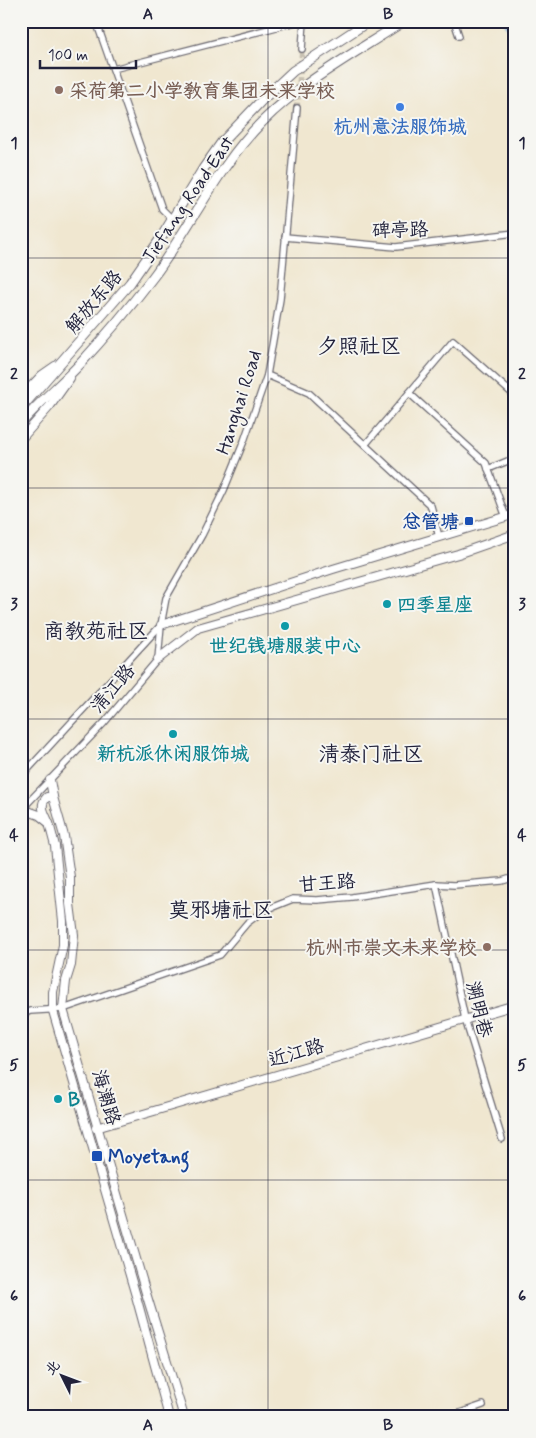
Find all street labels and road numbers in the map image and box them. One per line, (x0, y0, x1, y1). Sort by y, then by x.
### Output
street label: Jiefang Road East (136, 131, 241, 269)
street label: 碑亭路 (371, 218, 429, 243)
street label: 解放东路 (60, 265, 128, 339)
street label: Hanghai Road (211, 347, 270, 458)
street label: 清江路 (85, 659, 141, 719)
street label: 甘王路 (298, 869, 356, 898)
street label: 溯明巷 (460, 979, 498, 1040)
street label: 近江路 (266, 1034, 327, 1073)
street label: 海潮路 (85, 1067, 126, 1128)

